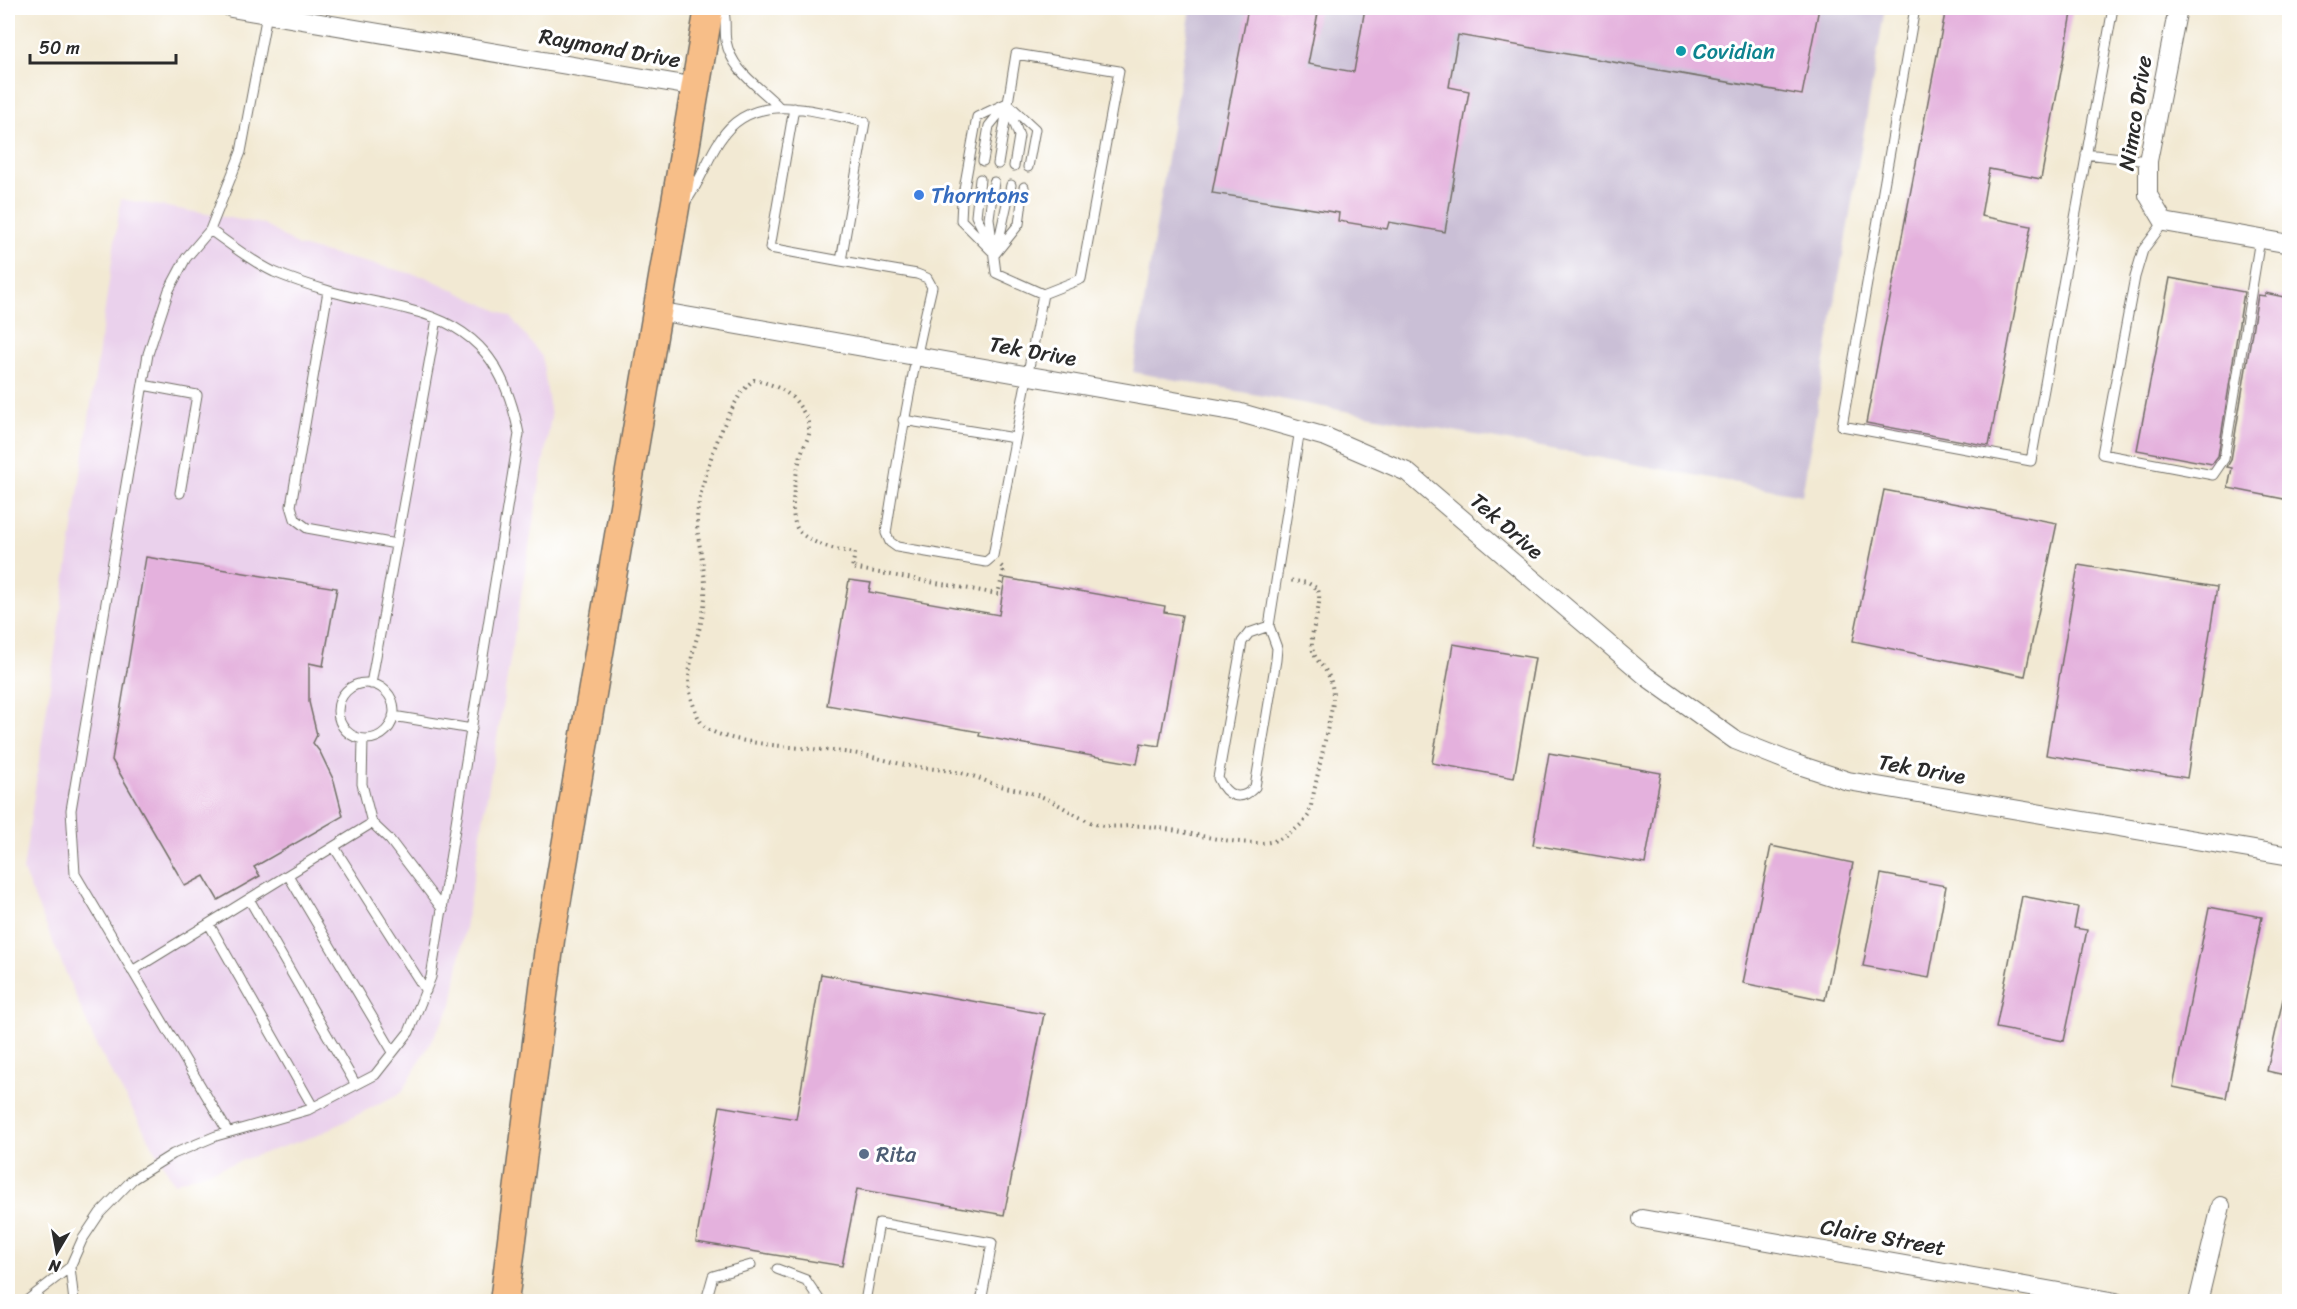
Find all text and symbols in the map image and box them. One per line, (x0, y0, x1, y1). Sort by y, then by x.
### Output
street label: Raymond Drive (536, 16, 684, 80)
scale bar (30, 27, 176, 65)
text: 50 m (39, 32, 80, 64)
place label: Covidian (1693, 32, 1775, 71)
marker: Covidian (1674, 44, 1688, 58)
street label: Nimco Drive (2107, 53, 2163, 173)
place label: Thorntons (931, 176, 1029, 215)
marker: Thorntons (912, 188, 926, 202)
street label: Tek Drive (986, 324, 1080, 378)
street label: Tek Drive (1461, 482, 1553, 570)
street label: Tek Drive (1875, 742, 1969, 796)
place label: Rita (876, 1135, 917, 1174)
marker: Rita (857, 1147, 871, 1161)
street label: Claire Street (1817, 1207, 1949, 1267)
north arrow (27, 1222, 87, 1282)
text: N (46, 1251, 63, 1282)

